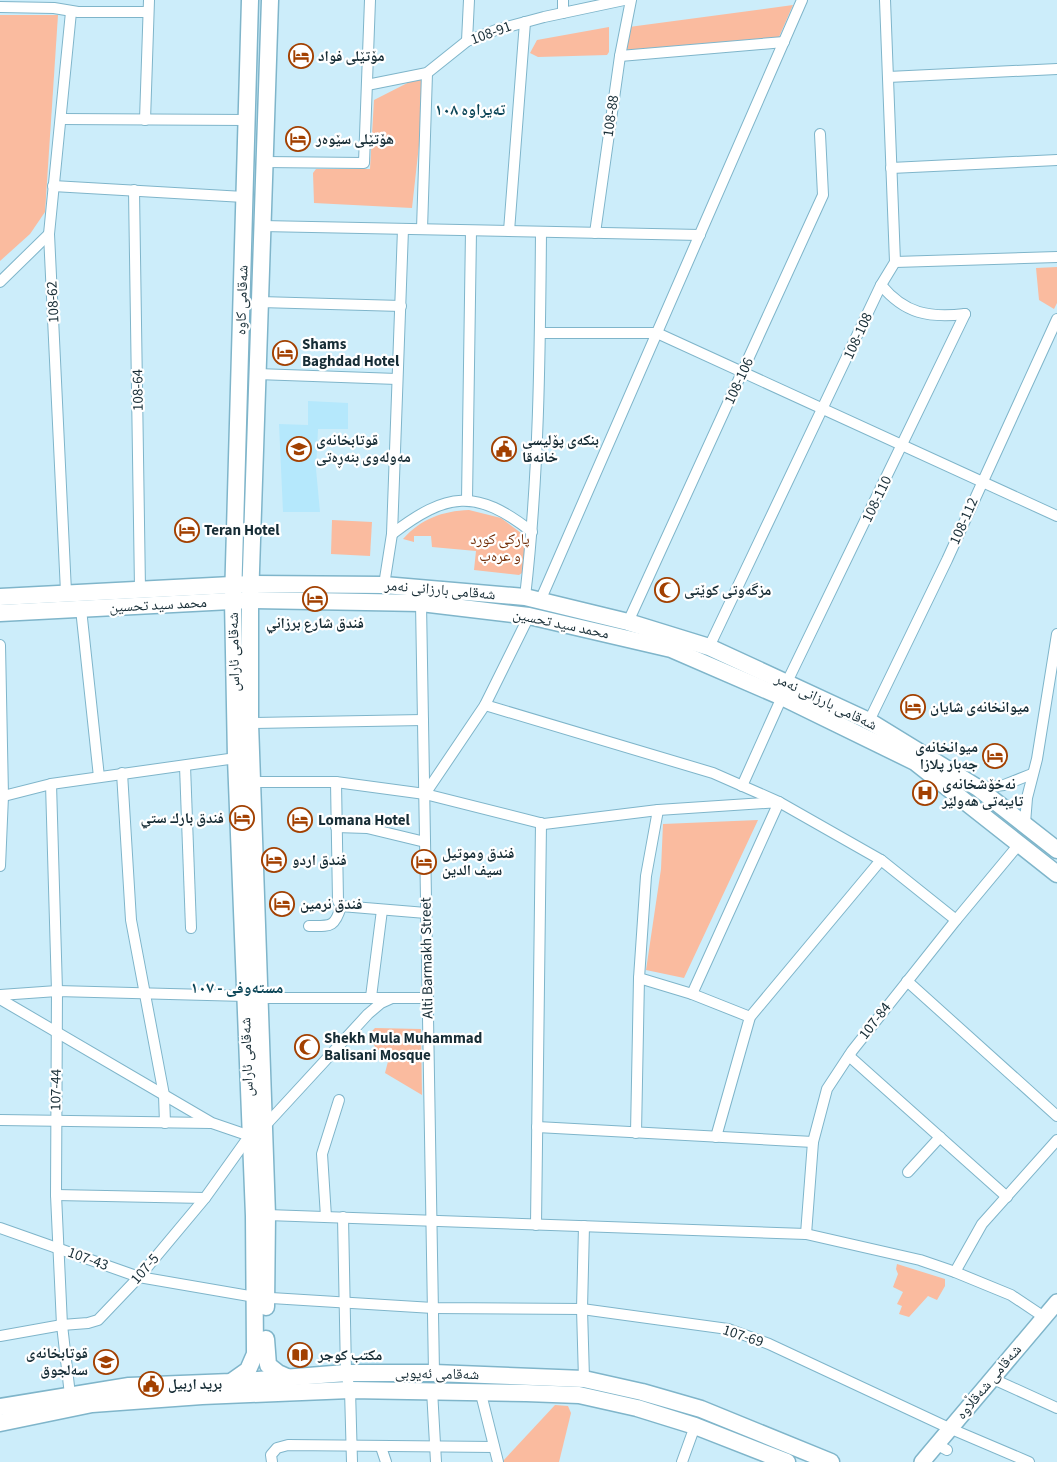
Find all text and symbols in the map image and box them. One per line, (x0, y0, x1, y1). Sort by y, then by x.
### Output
street label: 108-91 (468, 16, 514, 50)
hotel icon: مۆتێلی فواد (288, 43, 314, 69)
place label: مۆتێلی فواد (318, 46, 385, 67)
street label: 108-88 (598, 94, 624, 138)
district label: تەیراوە ١٠٨ (435, 99, 506, 121)
hotel icon: هۆتێلی سێوەر (285, 126, 311, 152)
place label: هۆتێلی سێوەر (315, 129, 394, 150)
street label: شەقامی کاوە (230, 265, 254, 335)
street label: 108-62 (41, 281, 65, 323)
street label: 108-108 (838, 309, 878, 363)
place label: Shams Baghdad Hotel (302, 334, 400, 372)
hotel icon: Shams Baghdad Hotel (272, 340, 298, 366)
street label: 108-106 (719, 354, 759, 408)
street label: 108-64 (127, 368, 149, 411)
place label: قوتابخانەی مەولەوی بنەڕەتی (316, 430, 411, 468)
place label: بنکەی پۆلیسی خانەقا (522, 430, 599, 468)
school or university icon: قوتابخانەی مەولەوی بنەڕەتی (286, 436, 312, 462)
public building icon: بنکەی پۆلیسی خانەقا (491, 436, 517, 462)
street label: 108-110 (857, 472, 897, 526)
street label: 108-112 (944, 494, 984, 548)
hotel icon: Teran Hotel (174, 517, 200, 543)
place label: Teran Hotel (204, 520, 280, 541)
park label: پاركی كورد و عرەب (470, 529, 530, 567)
street label: شەقامی بارزانی نەمر (383, 575, 496, 605)
mosque icon: مزگەوتی کوێتی (654, 577, 680, 603)
place label: مزگەوتی کوێتی (684, 580, 771, 601)
hotel icon: فندق شارع برزاني (302, 586, 328, 612)
street label: محمد سید تحسین (109, 592, 208, 618)
street label: محمد سید تحسین (511, 604, 611, 644)
street label: شەقامی ئاراس (223, 612, 245, 692)
place label: فندق شارع برزاني (266, 613, 364, 634)
street label: شەقامی بارزانی نەمر (771, 668, 881, 736)
hotel icon: میوانخانەی شایان (900, 694, 926, 720)
place label: میوانخانەی شایان (930, 697, 1029, 718)
place label: میوانخانەی جەبار پلازا (915, 737, 978, 775)
hotel icon: میوانخانەی جەبار پلازا (982, 743, 1008, 769)
place label: نەخۆشخانەی تایبەتی هەولێر (941, 774, 1023, 812)
hospital icon: نەخۆشخانەی تایبەتی هەولێر (912, 780, 938, 806)
hotel icon: فندق بارك ستي (229, 805, 255, 831)
hotel icon: Lomana Hotel (287, 807, 313, 833)
place label: فندق بارك ستي (141, 808, 224, 829)
place label: Lomana Hotel (318, 810, 410, 831)
place label: فندق وموتيل سيف الدين (442, 843, 515, 881)
hotel icon: فندق اردو (261, 847, 287, 873)
hotel icon: فندق وموتيل سيف الدين (411, 849, 437, 875)
place label: فندق اردو (292, 850, 347, 871)
hotel icon: فندق نرمين (269, 891, 295, 917)
place label: فندق نرمين (300, 894, 362, 915)
street label: Alti Barmakh Street (415, 897, 439, 1019)
district label: مستەوفی - ١٠٧ (191, 977, 283, 999)
street label: 107-84 (854, 998, 897, 1044)
street label: شەقامی ئاراس (235, 1017, 259, 1097)
place label: Shekh Mula Muhammad Balisani Mosque (324, 1028, 482, 1066)
mosque icon: Shekh Mula Muhammad Balisani Mosque (294, 1034, 320, 1060)
street label: 107-44 (45, 1068, 67, 1111)
street label: 107-43 (65, 1242, 111, 1276)
street label: 107-5 (126, 1249, 164, 1289)
street label: 107-69 (720, 1320, 766, 1352)
street label: شەقامی شەقڵاوە (951, 1340, 1027, 1424)
library icon: مكتب كوجر (287, 1342, 313, 1368)
place label: قوتابخانەی سەلجوق (26, 1343, 88, 1381)
place label: مكتب كوجر (317, 1345, 382, 1366)
school or university icon: قوتابخانەی سەلجوق (93, 1349, 119, 1375)
street label: شەقامی ئەیوبی (395, 1363, 480, 1385)
public building icon: بريد اربيل (138, 1371, 164, 1397)
place label: بريد اربيل (168, 1374, 222, 1395)

